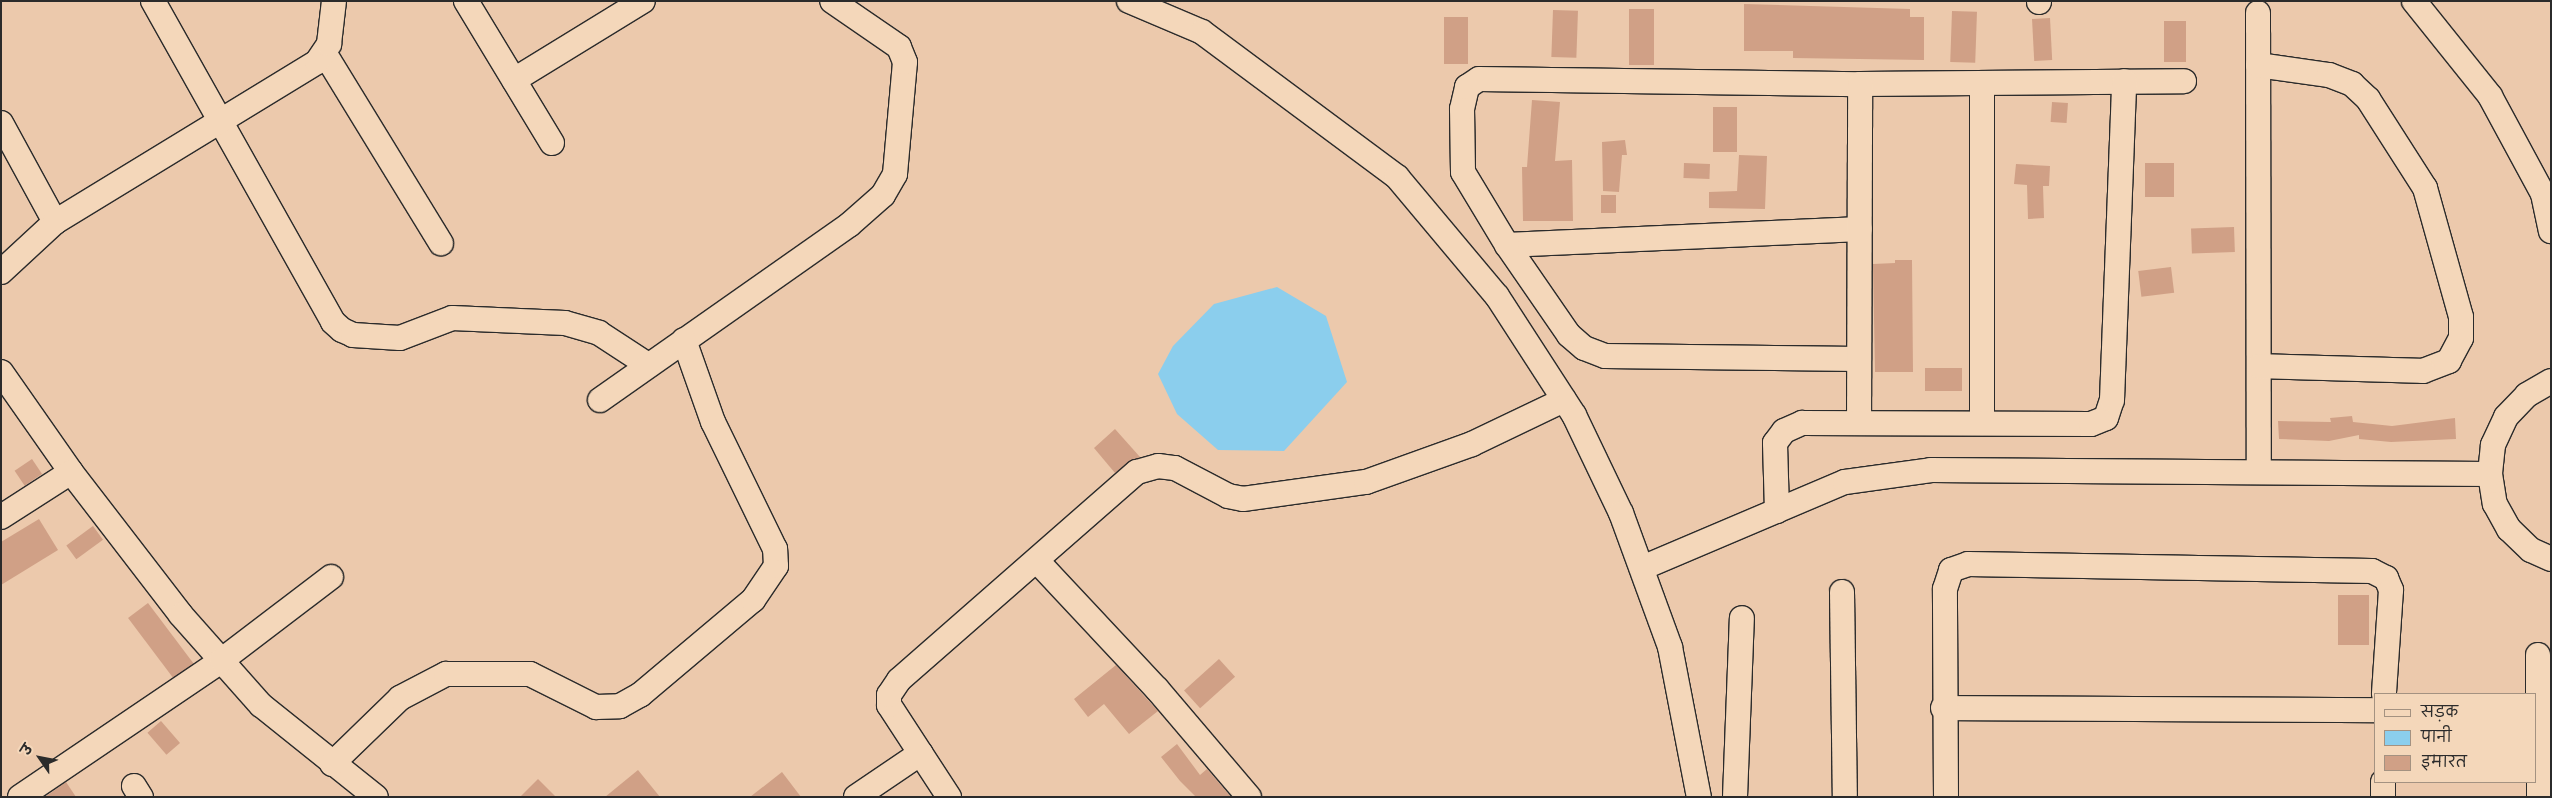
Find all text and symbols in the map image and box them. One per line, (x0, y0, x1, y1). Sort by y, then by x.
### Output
legend (2374, 693, 2537, 783)
text: सड़क (2421, 703, 2458, 722)
text: पानी (2421, 728, 2452, 747)
north arrow (15, 733, 65, 783)
text: उ (17, 741, 37, 758)
text: इमारत (2421, 753, 2467, 772)

